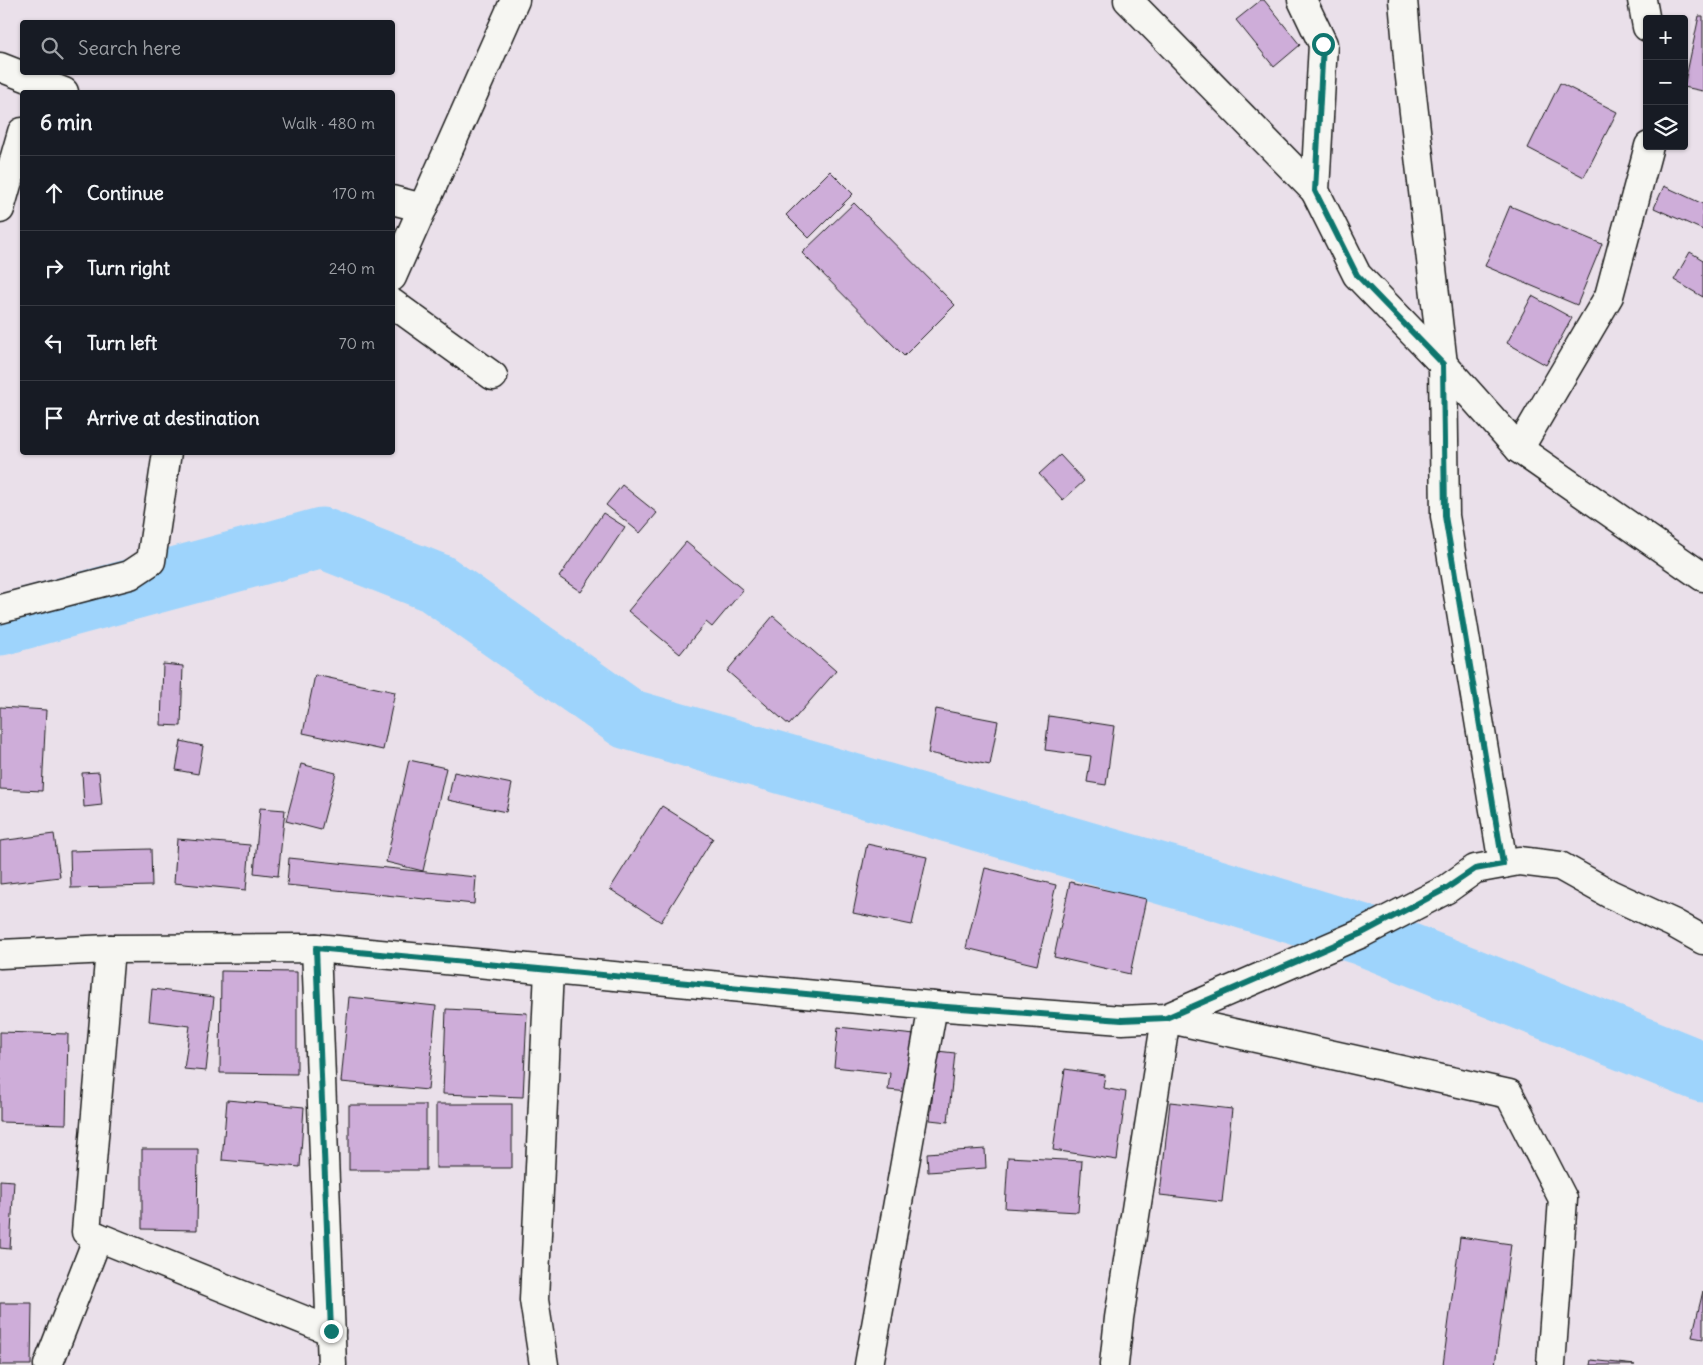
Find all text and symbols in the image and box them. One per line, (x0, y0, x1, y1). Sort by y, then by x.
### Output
map controls (1643, 15, 1688, 150)
button: + (1643, 15, 1688, 60)
search box (20, 20, 395, 75)
route start (1312, 33, 1335, 56)
icon: search (38, 34, 66, 62)
text: Search here (78, 36, 181, 60)
button: − (1643, 60, 1688, 105)
button: layers (1643, 105, 1688, 150)
text: 6 min (40, 109, 92, 136)
text: Walk · 480 m (282, 113, 375, 133)
icon: ahead (40, 179, 68, 207)
text: Continue (87, 181, 164, 205)
text: 170 m (332, 183, 375, 203)
icon: right (40, 254, 68, 282)
text: Turn right (87, 256, 170, 280)
text: 240 m (329, 258, 375, 278)
icon: left (40, 329, 68, 357)
text: Turn left (87, 331, 157, 355)
text: 70 m (339, 333, 375, 353)
icon: arrive (40, 404, 68, 432)
text: Arrive at destination (87, 406, 260, 430)
route end (320, 1320, 343, 1343)

